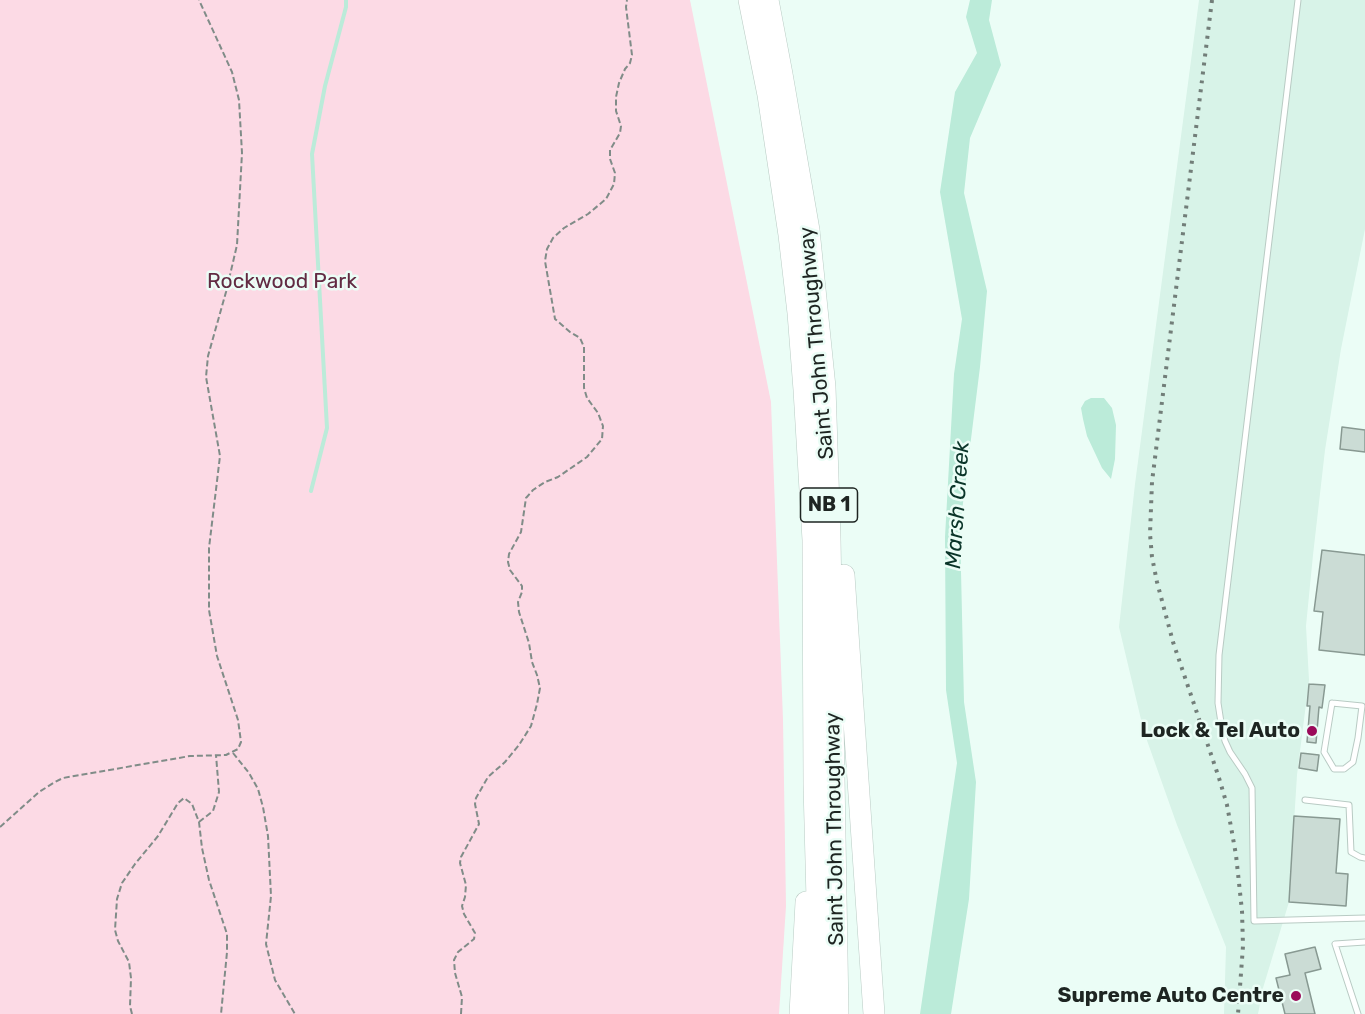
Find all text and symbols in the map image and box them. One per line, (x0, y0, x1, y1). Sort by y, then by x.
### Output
street label: Saint John Throughway (794, 226, 840, 460)
park label: Rockwood Park (207, 269, 357, 295)
water label: Marsh Creek (940, 440, 976, 570)
road number: NB 1 (800, 488, 858, 522)
street label: Saint John Throughway (820, 712, 850, 946)
place label: Lock & Tel Auto (1140, 718, 1300, 744)
marker: Lock & Tel Auto (1305, 724, 1319, 738)
place label: Supreme Auto Centre (1057, 983, 1284, 1009)
marker: Supreme Auto Centre (1289, 989, 1303, 1003)

